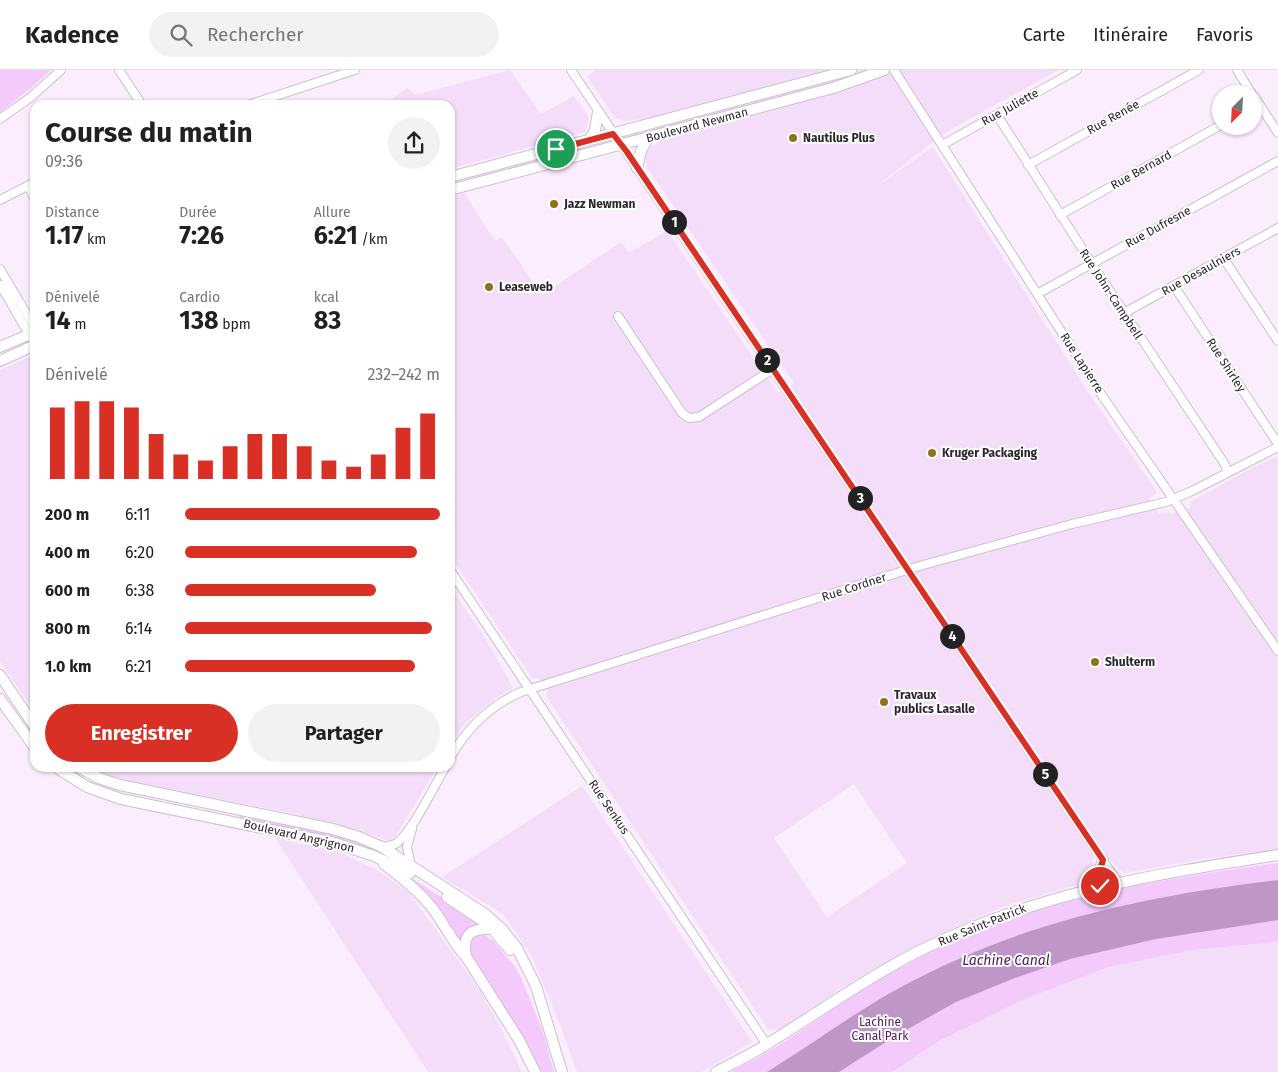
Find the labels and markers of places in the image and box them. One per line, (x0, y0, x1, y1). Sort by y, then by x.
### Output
pin (535, 128, 577, 170)
place label: Nautilus Plus (803, 131, 875, 145)
marker: Nautilus Plus (787, 132, 799, 144)
place label: Jazz Newman (563, 197, 636, 211)
marker: Jazz Newman (548, 198, 560, 210)
pin: 1 (662, 210, 686, 234)
place label: Leaseweb (499, 280, 553, 294)
marker: Leaseweb (483, 281, 495, 293)
pin: 2 (754, 348, 780, 372)
place label: Kruger Packaging (942, 446, 1038, 460)
marker: Kruger Packaging (926, 447, 938, 459)
pin: 3 (848, 486, 872, 510)
pin: 4 (940, 624, 964, 648)
place label: Shulterm (1105, 655, 1155, 669)
marker: Shulterm (1089, 656, 1101, 668)
place label: Travaux publics Lasalle (894, 688, 975, 716)
marker: Travaux publics Lasalle (878, 696, 890, 708)
pin: 5 (1032, 762, 1058, 786)
pin (1079, 865, 1121, 907)

